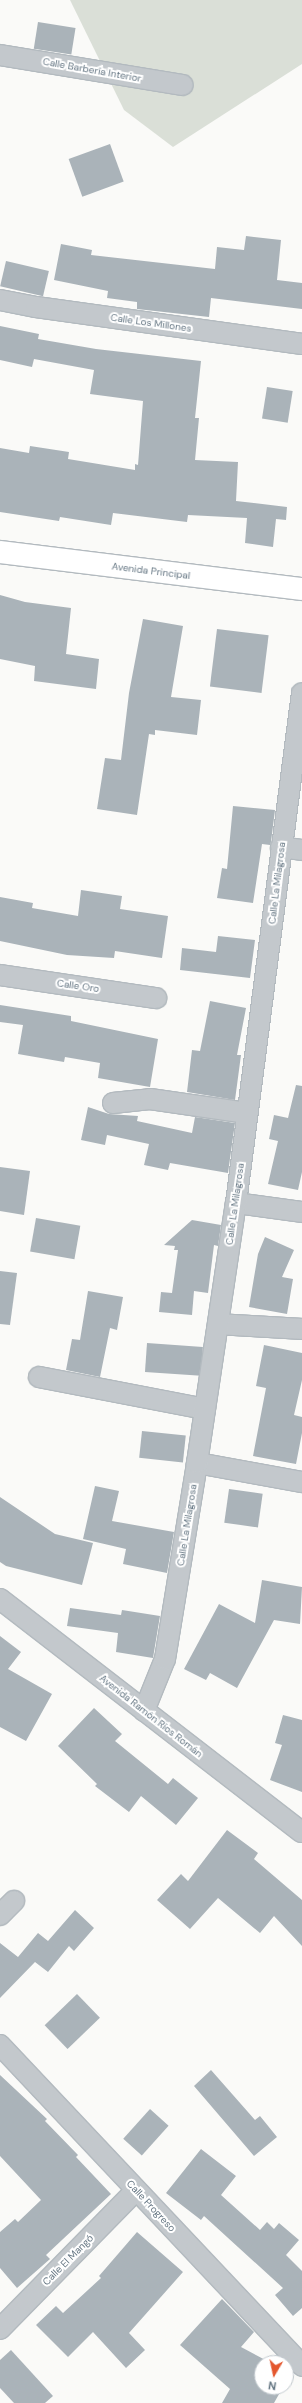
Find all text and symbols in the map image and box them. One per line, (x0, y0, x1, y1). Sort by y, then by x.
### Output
street label: Calle Barbería Interior (42, 55, 142, 85)
street label: Calle Los Millones (110, 311, 192, 335)
street label: Avenida Principal (111, 560, 191, 582)
street label: Calle La Milagrosa (266, 841, 288, 925)
street label: Calle Oro (56, 977, 100, 995)
street label: Calle La Milagrosa (223, 1162, 247, 1246)
street label: Calle La Milagrosa (175, 1483, 199, 1567)
street label: Avenida Ramón Ríos Román (97, 1672, 205, 1760)
street label: Calle Progreso (124, 2178, 178, 2234)
street label: Calle El Mangó (40, 2232, 96, 2288)
north arrow (254, 2355, 294, 2395)
text: N (267, 2378, 277, 2393)

